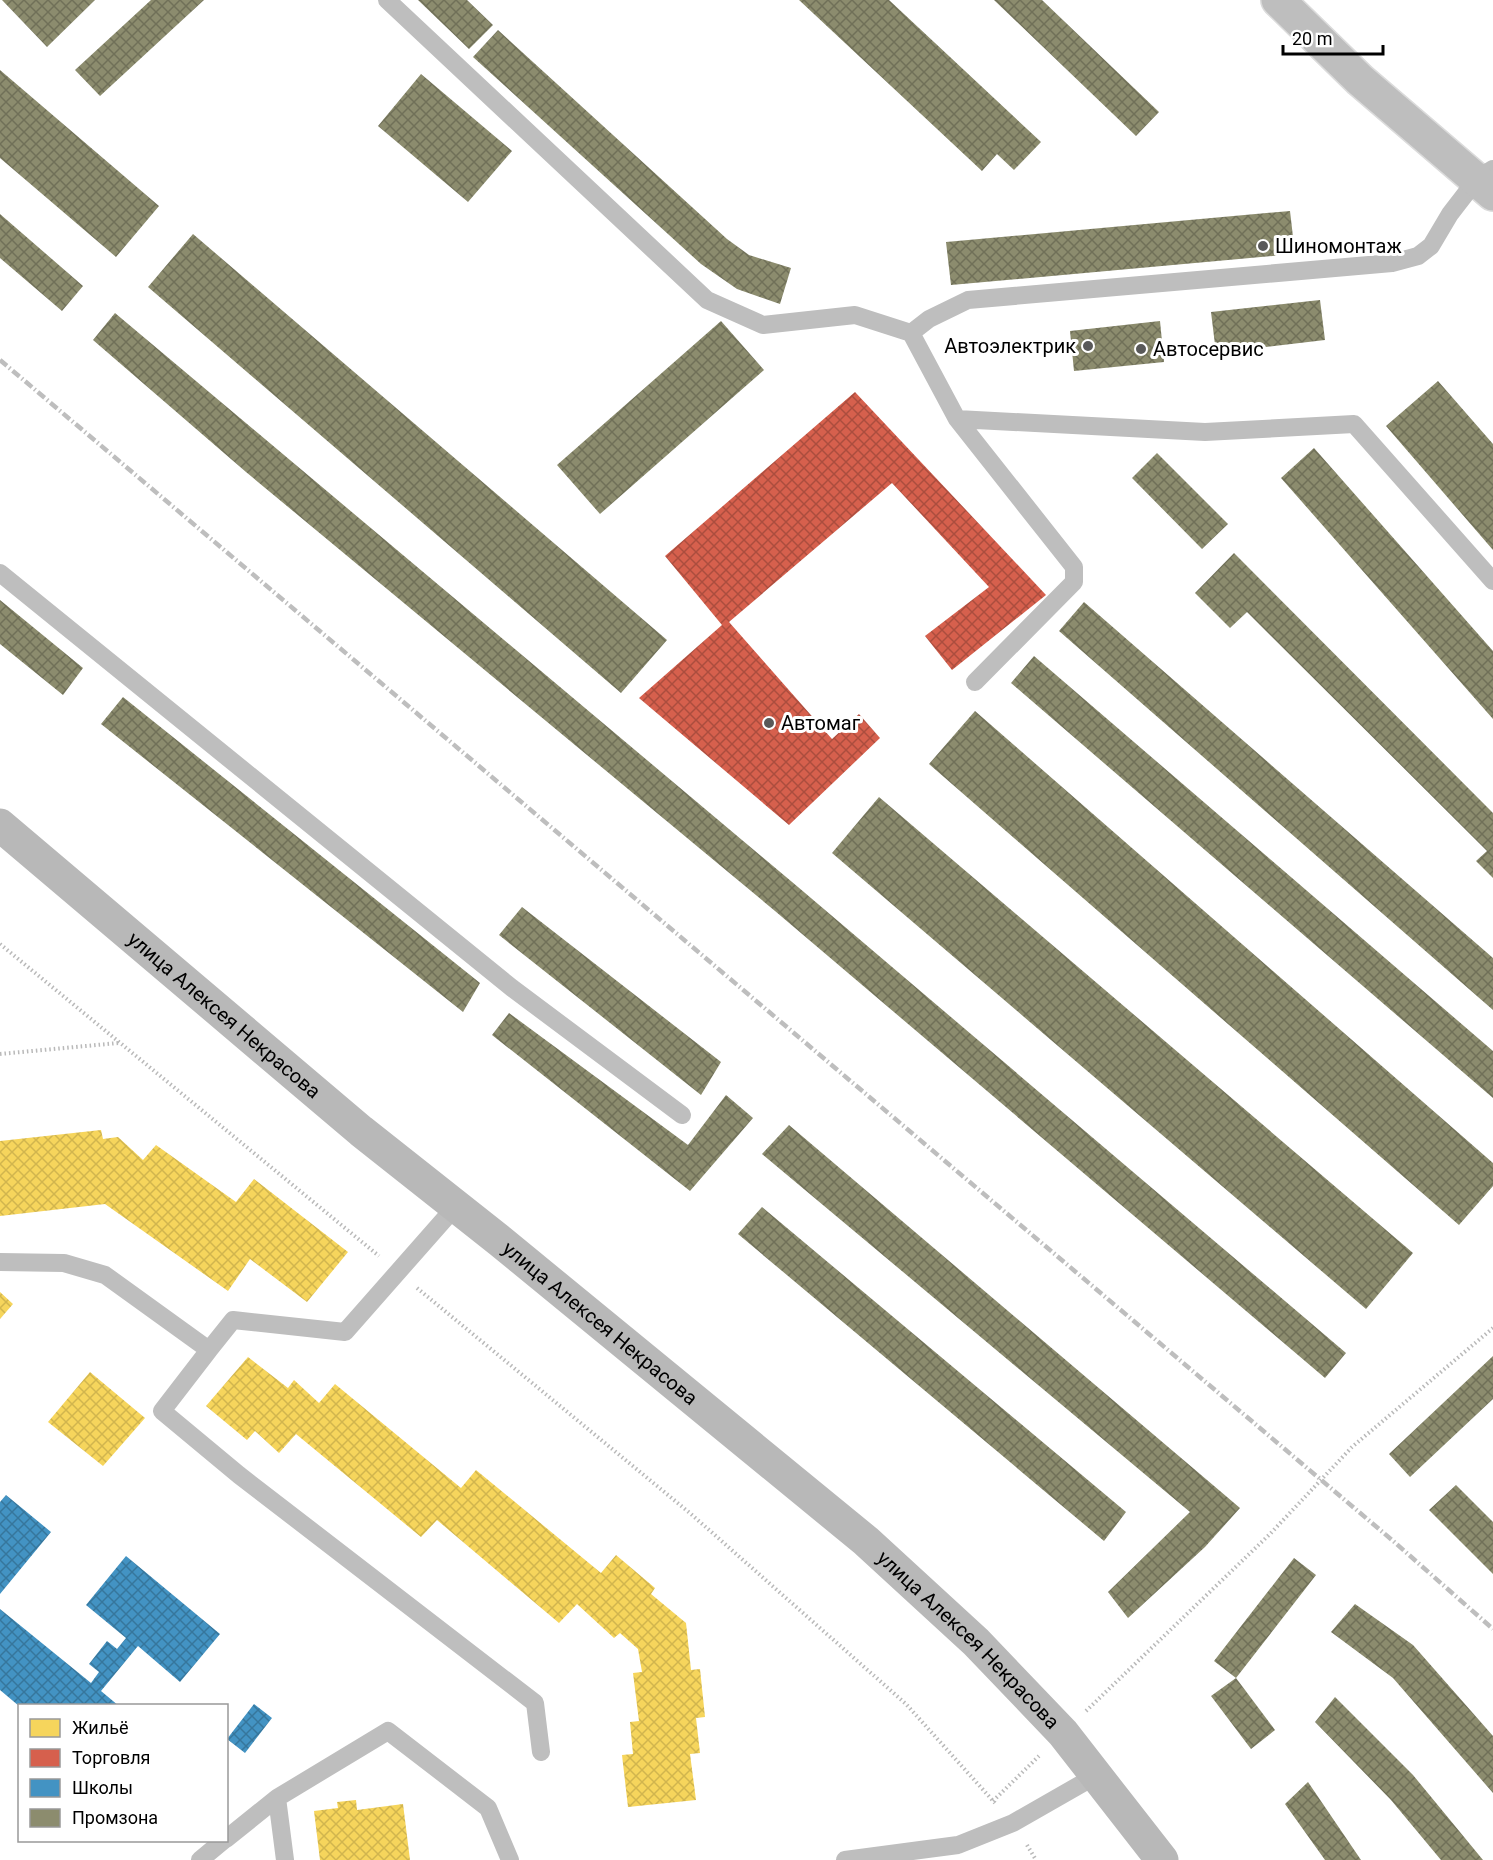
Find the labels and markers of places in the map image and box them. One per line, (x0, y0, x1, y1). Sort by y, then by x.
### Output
place label: Шиномонтаж (1275, 234, 1402, 258)
marker: Шиномонтаж (1256, 239, 1270, 253)
place label: Автоэлектрик (944, 334, 1076, 358)
place label: Автосервис (1153, 337, 1264, 361)
marker: Автоэлектрик (1081, 339, 1095, 353)
marker: Автосервис (1134, 342, 1148, 356)
place label: Автомаг (781, 711, 861, 735)
marker: Автомаг (762, 716, 776, 730)

